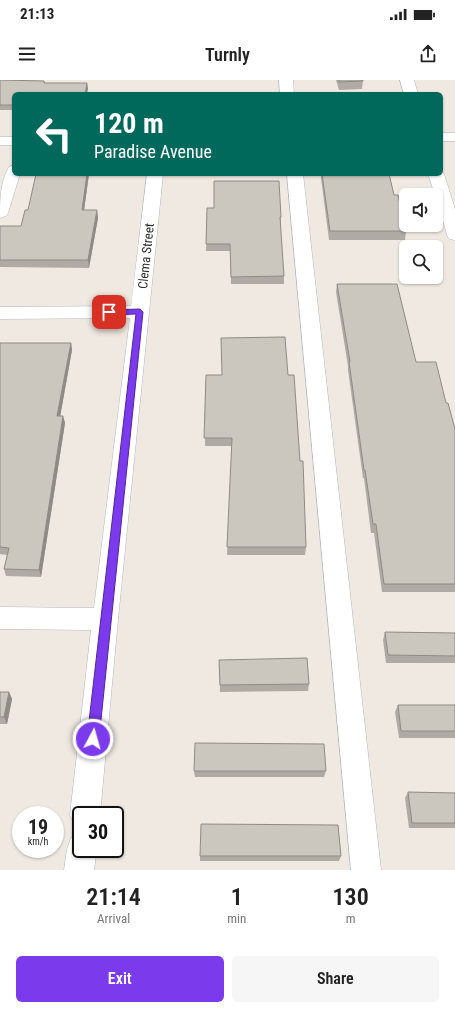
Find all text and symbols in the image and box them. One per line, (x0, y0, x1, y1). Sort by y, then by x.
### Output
text: 21:13 (20, 5, 54, 23)
icon: menu (16, 43, 38, 65)
icon: share (417, 43, 439, 65)
text: Turnly (205, 44, 250, 65)
text: 120 m (94, 107, 164, 140)
icon: left (28, 108, 80, 160)
text: Paradise Avenue (94, 141, 212, 162)
map controls (399, 188, 443, 284)
button: sound (399, 188, 443, 232)
street label: Clema Street (135, 222, 157, 290)
button: search (399, 240, 443, 284)
pin (92, 295, 126, 329)
icon: arrive (98, 301, 120, 323)
position arrow (72, 718, 114, 760)
speed limit sign: 30 (72, 806, 124, 858)
text: 19 (28, 815, 48, 839)
text: km/h (28, 836, 48, 847)
text: 21:14 (86, 883, 141, 911)
text: 1 (231, 883, 243, 911)
text: 130 (333, 883, 369, 911)
text: Arrival (97, 911, 130, 926)
text: min (227, 911, 246, 926)
text: m (346, 911, 356, 926)
button: Exit (16, 956, 224, 1002)
button: Share (232, 956, 439, 1002)

